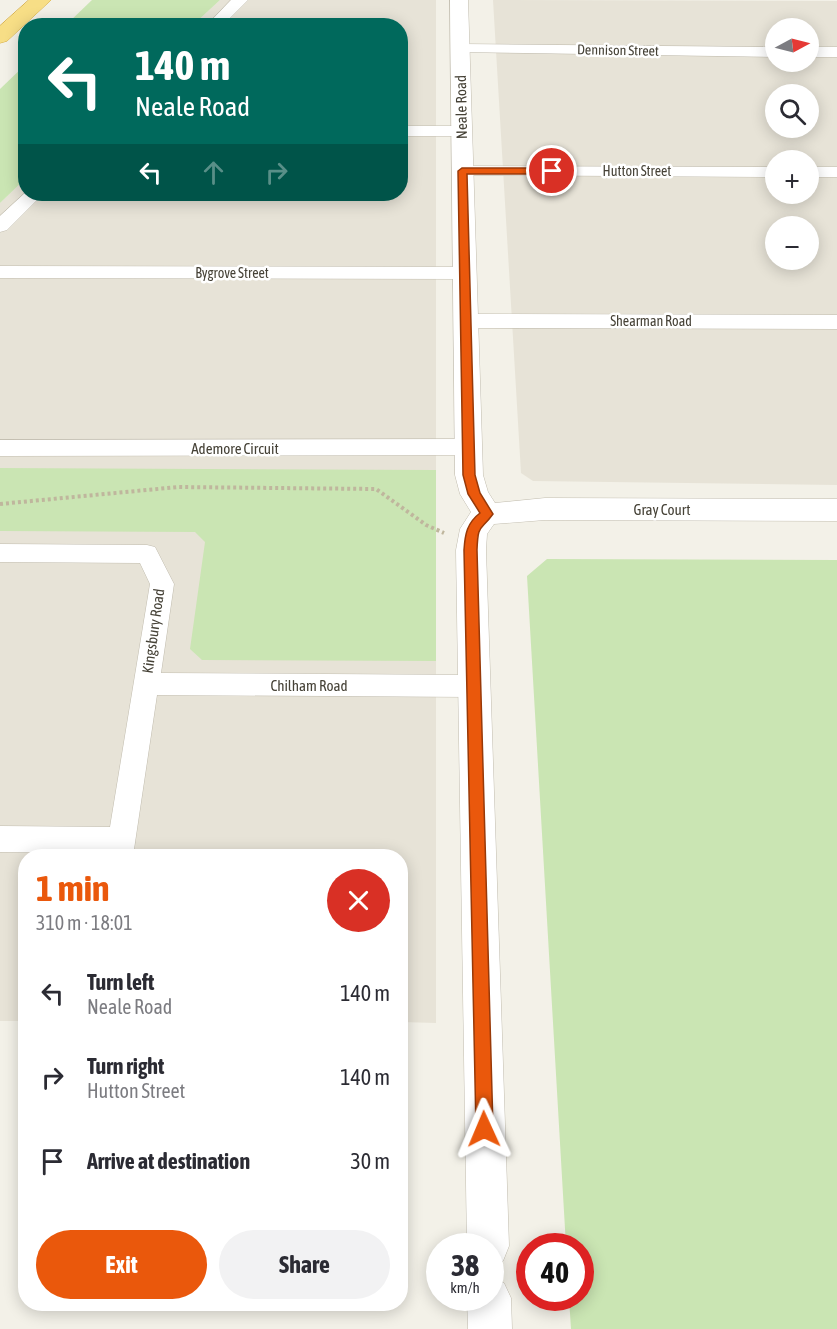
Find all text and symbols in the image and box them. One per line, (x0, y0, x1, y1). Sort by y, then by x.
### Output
north arrow (765, 18, 819, 72)
map controls (765, 18, 819, 270)
text: 140 m (135, 41, 230, 89)
street label: Dennison Street (577, 41, 659, 59)
icon: left (36, 42, 114, 120)
street label: Neale Road (452, 75, 470, 139)
button: search (765, 84, 819, 138)
text: Neale Road (135, 91, 250, 122)
pin (526, 145, 577, 196)
button: + (765, 150, 819, 204)
icon: arrive (535, 154, 568, 187)
icon: left (134, 156, 167, 189)
icon: ahead (197, 156, 230, 189)
icon: right (260, 156, 293, 189)
street label: Hutton Street (603, 163, 671, 179)
button: − (765, 216, 819, 270)
street label: Bygrove Street (195, 265, 269, 281)
street label: Shearman Road (610, 313, 692, 329)
street label: Ademore Circuit (191, 440, 279, 457)
street label: Gray Court (634, 501, 690, 518)
street label: Kingsbury Road (139, 587, 167, 675)
street label: Chilham Road (270, 677, 348, 694)
text: 1 min (36, 867, 110, 909)
button: close (327, 869, 390, 932)
text: 310 m · 18:01 (36, 911, 133, 934)
text: Turn left (87, 969, 154, 995)
icon: left (36, 977, 69, 1010)
text: 140 m (340, 980, 390, 1006)
text: Neale Road (87, 995, 172, 1018)
text: Turn right (87, 1053, 164, 1079)
icon: right (36, 1061, 69, 1094)
text: 140 m (340, 1064, 390, 1090)
text: Hutton Street (87, 1079, 185, 1102)
position arrow (452, 1097, 516, 1161)
icon: arrive (36, 1145, 69, 1178)
text: Arrive at destination (87, 1148, 250, 1174)
text: 30 m (350, 1148, 390, 1174)
button: Exit (36, 1230, 207, 1299)
button: Share (219, 1230, 390, 1299)
speed limit sign: 40 (516, 1233, 594, 1311)
text: 38 (451, 1248, 479, 1282)
text: km/h (450, 1279, 480, 1296)

